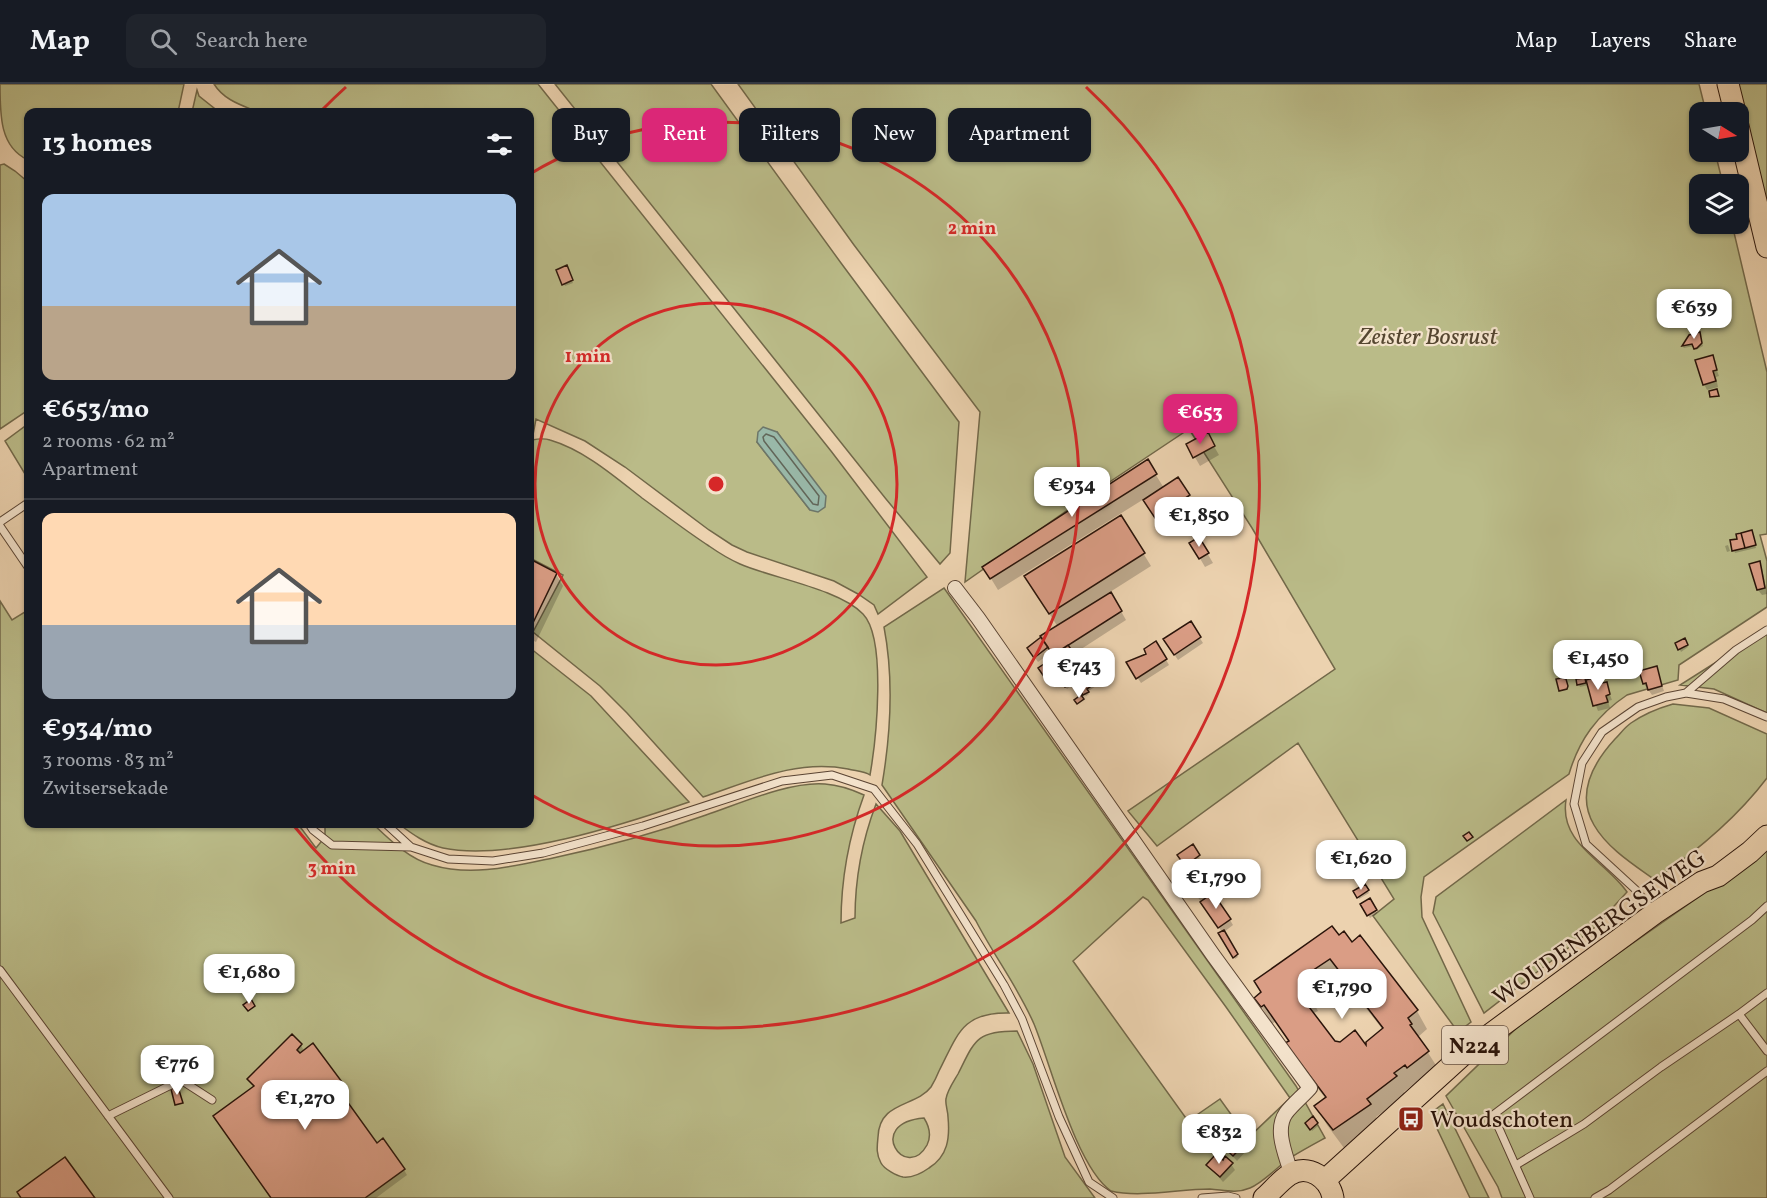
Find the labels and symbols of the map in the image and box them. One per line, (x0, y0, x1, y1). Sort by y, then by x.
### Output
north arrow (1689, 102, 1749, 162)
text: 2 min (948, 217, 996, 242)
pin: €639 (1658, 289, 1730, 340)
park label: Zeister Bosrust (1358, 321, 1498, 355)
text: 1 min (565, 345, 611, 370)
pin: €653 (1164, 394, 1236, 445)
pin: €934 (1036, 467, 1108, 518)
centre of rings (706, 474, 726, 494)
pin: €1,850 (1150, 497, 1248, 548)
pin: €1,450 (1549, 640, 1647, 691)
pin: €743 (1043, 648, 1115, 699)
pin: €1,620 (1312, 840, 1410, 891)
street label: WOUDENBERGSEWEG (1487, 842, 1714, 1015)
text: 3 min (308, 857, 356, 882)
pin: €1,790 (1167, 859, 1265, 910)
pin: €1,680 (200, 954, 298, 1005)
pin: €1,790 (1293, 969, 1391, 1020)
road number: N224 (1442, 1026, 1508, 1064)
pin: €776 (141, 1045, 213, 1096)
pin: €1,270 (256, 1080, 354, 1131)
bus stop icon: Woudschoten (1396, 1104, 1426, 1134)
place label: Woudschoten (1430, 1104, 1573, 1138)
pin: €832 (1183, 1114, 1255, 1165)

